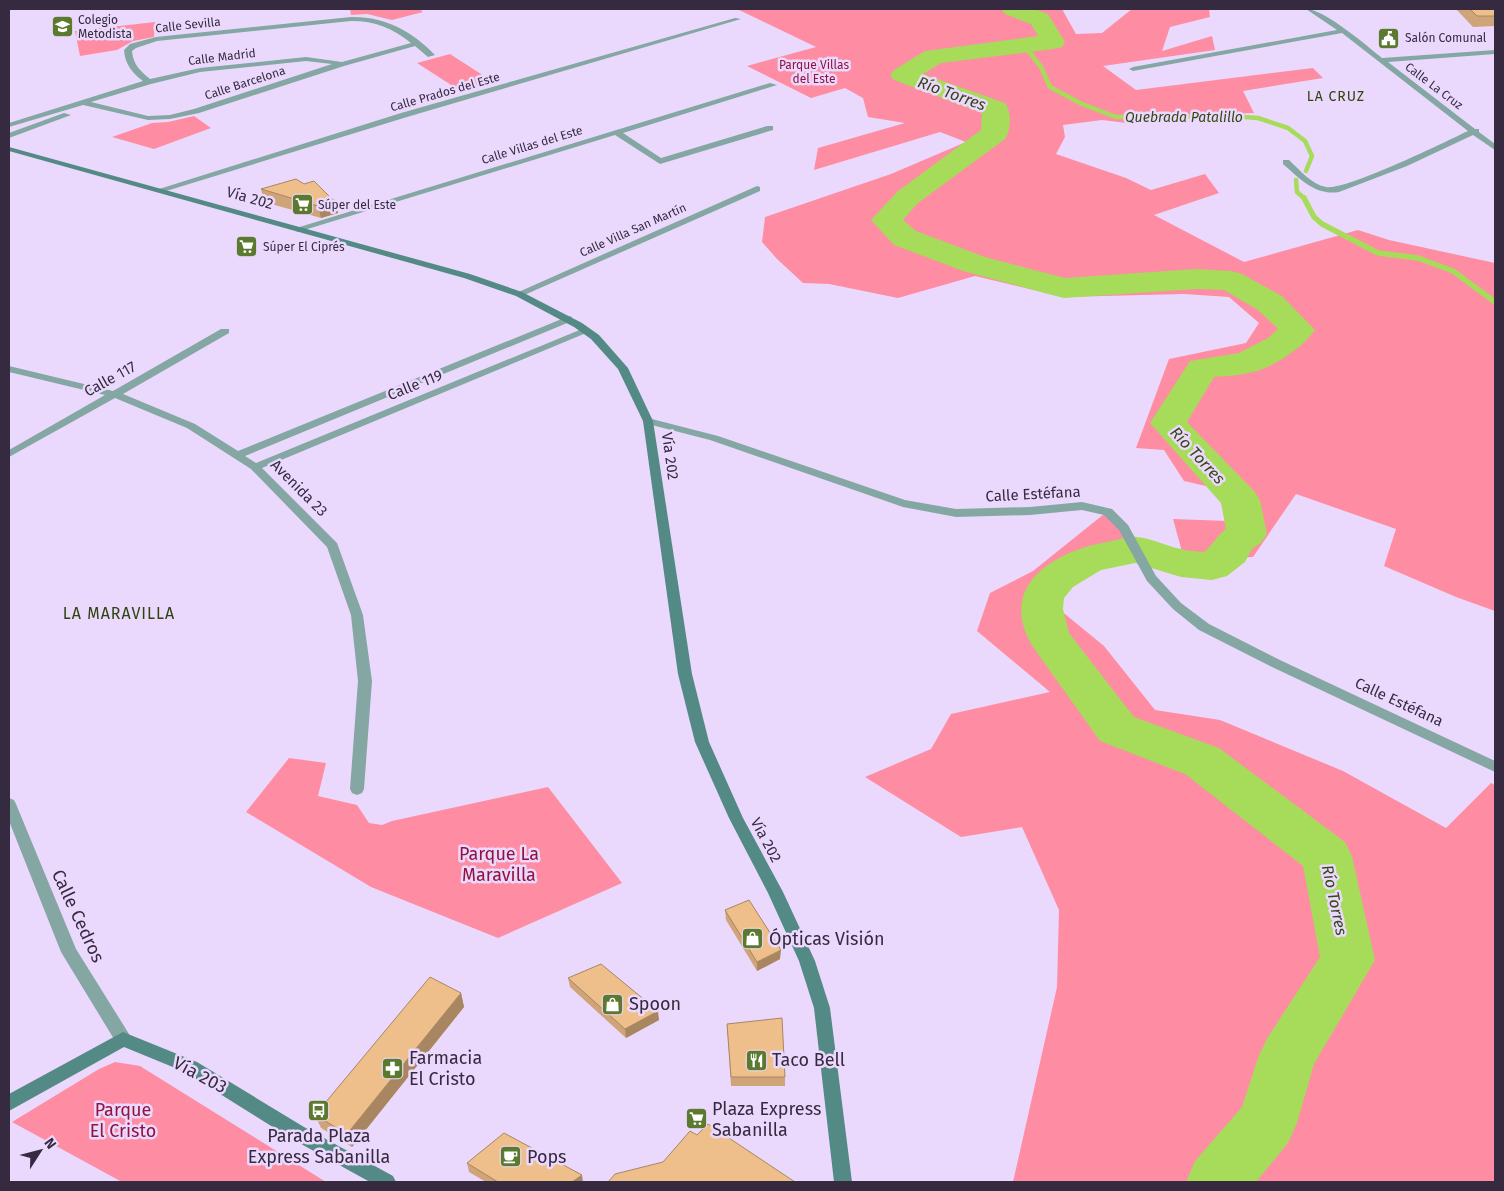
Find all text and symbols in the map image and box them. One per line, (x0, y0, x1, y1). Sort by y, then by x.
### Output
place label: Colegio Metodista (78, 13, 132, 41)
school or university icon: Colegio Metodista (50, 15, 74, 39)
street label: Calle Sevilla (155, 15, 221, 35)
public building icon: Salón Comunal (1377, 26, 1401, 50)
place label: Salón Comunal (1405, 31, 1487, 45)
street label: Calle Madrid (187, 46, 257, 68)
park label: Parque Villas del Este (779, 58, 849, 86)
street label: Calle La Cruz (1402, 60, 1466, 112)
street label: Calle Barcelona (203, 63, 287, 103)
street label: Calle Prados del Este (389, 70, 501, 114)
water label: Río Torres (915, 72, 989, 115)
district label: LA CRUZ (1307, 88, 1365, 105)
water label: Quebrada Patalillo (1125, 109, 1243, 126)
street label: Calle Villas del Este (480, 123, 584, 167)
street label: Vía 202 (224, 183, 276, 213)
supermarket icon: Súper del Este (290, 193, 314, 217)
place label: Súper del Este (318, 198, 396, 212)
street label: Calle Villa San Martín (578, 200, 688, 260)
supermarket icon: Súper El Ciprés (235, 235, 259, 259)
place label: Súper El Ciprés (263, 240, 345, 254)
street label: Calle 117 (81, 357, 139, 401)
street label: Calle 119 (385, 366, 445, 404)
water label: Río Torres (1166, 423, 1229, 488)
street label: Vía 202 (658, 431, 682, 481)
street label: Avenida 23 (267, 456, 331, 520)
street label: Calle Estéfana (985, 483, 1081, 505)
district label: LA MARAVILLA (63, 604, 175, 623)
street label: Calle Estéfana (1352, 674, 1446, 730)
street label: Vía 202 (747, 815, 785, 865)
park label: Parque La Maravilla (459, 843, 539, 886)
water label: Río Torres (1318, 863, 1351, 937)
street label: Calle Cedros (47, 866, 109, 966)
shop icon: Ópticas Visión (741, 927, 765, 951)
place label: Ópticas Visión (769, 928, 885, 950)
shop icon: Spoon (601, 992, 625, 1016)
place label: Spoon (629, 993, 681, 1015)
place label: Farmacia El Cristo (409, 1047, 482, 1090)
restaurant icon: Taco Bell (744, 1048, 768, 1072)
place label: Taco Bell (772, 1049, 845, 1071)
street label: Vía 203 (169, 1052, 231, 1098)
pharmacy icon: Farmacia El Cristo (381, 1056, 405, 1080)
place label: Plaza Express Sabanilla (712, 1098, 821, 1141)
park label: Parque El Cristo (90, 1099, 156, 1142)
bus stop icon: Parada Plaza Express Sabanilla (307, 1099, 331, 1123)
supermarket icon: Plaza Express Sabanilla (684, 1107, 708, 1131)
place label: Parada Plaza Express Sabanilla (248, 1125, 390, 1168)
north arrow (15, 1126, 65, 1176)
text: N (41, 1135, 60, 1152)
cafe icon: Pops (499, 1145, 523, 1169)
place label: Pops (527, 1146, 567, 1168)

